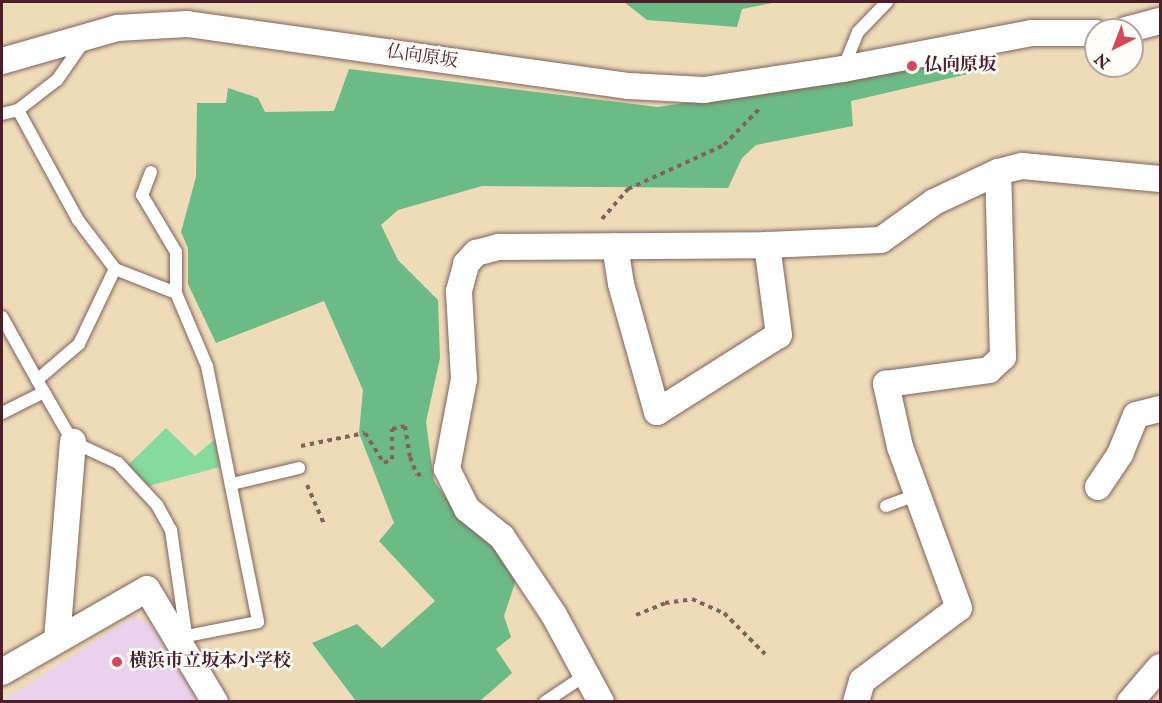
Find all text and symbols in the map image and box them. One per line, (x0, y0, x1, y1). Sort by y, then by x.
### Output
north arrow (1084, 18, 1144, 78)
street label: 仏向原坂 (385, 42, 459, 74)
text: N (1091, 48, 1115, 72)
place label: 仏向原坂 (924, 55, 996, 77)
marker: 仏向原坂 (905, 59, 919, 73)
place label: 横浜市立坂本小学校 (129, 651, 291, 673)
marker: 横浜市立坂本小学校 (110, 655, 124, 669)

